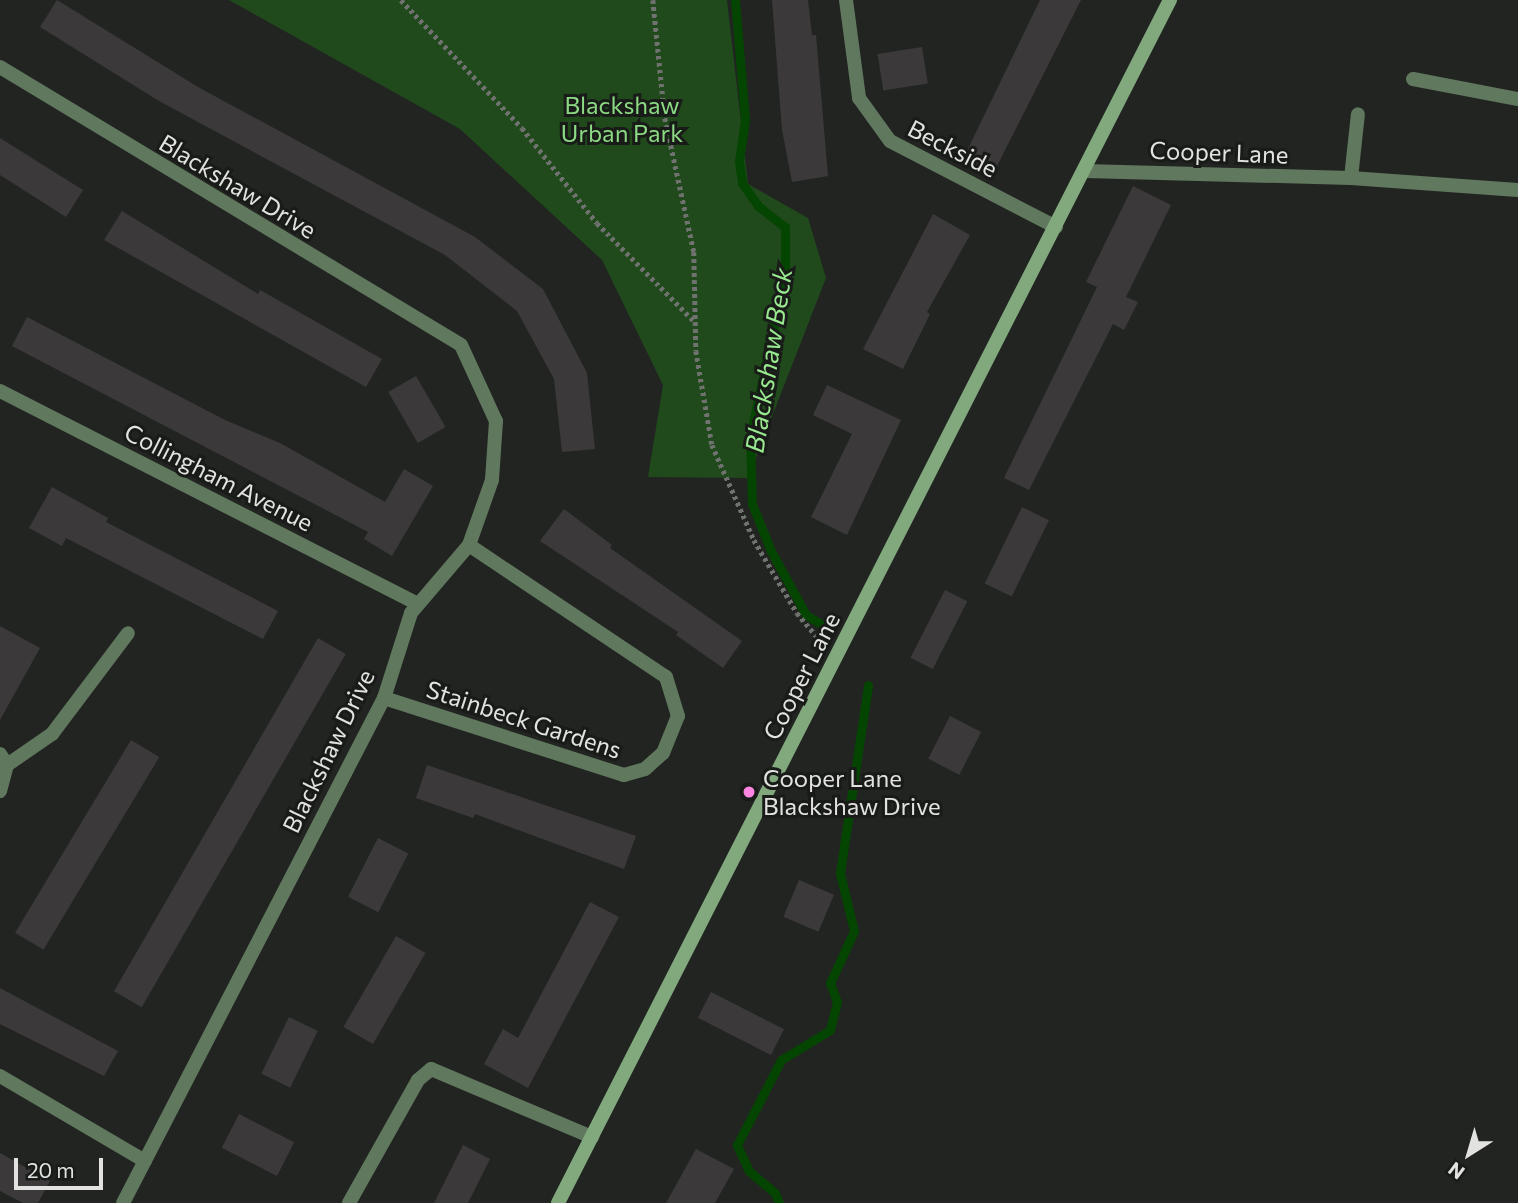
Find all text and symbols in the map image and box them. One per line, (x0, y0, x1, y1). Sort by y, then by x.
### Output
park label: Blackshaw Urban Park (561, 91, 683, 147)
street label: Beckside (903, 113, 1003, 183)
street label: Blackshaw Drive (154, 128, 322, 244)
street label: Cooper Lane (1149, 135, 1289, 169)
water label: Blackshaw Beck (738, 265, 798, 455)
street label: Collingham Avenue (120, 417, 318, 537)
street label: Cooper Lane (757, 608, 845, 744)
street label: Blackshaw Drive (276, 665, 380, 837)
street label: Stainbeck Gardens (423, 674, 625, 764)
place label: Cooper Lane Blackshaw Drive (763, 764, 941, 820)
marker: Cooper Lane Blackshaw Drive (741, 784, 757, 800)
north arrow (1434, 1119, 1504, 1189)
scale bar (18, 1144, 107, 1188)
text: 20 m (27, 1157, 75, 1182)
text: N (1443, 1158, 1469, 1185)

